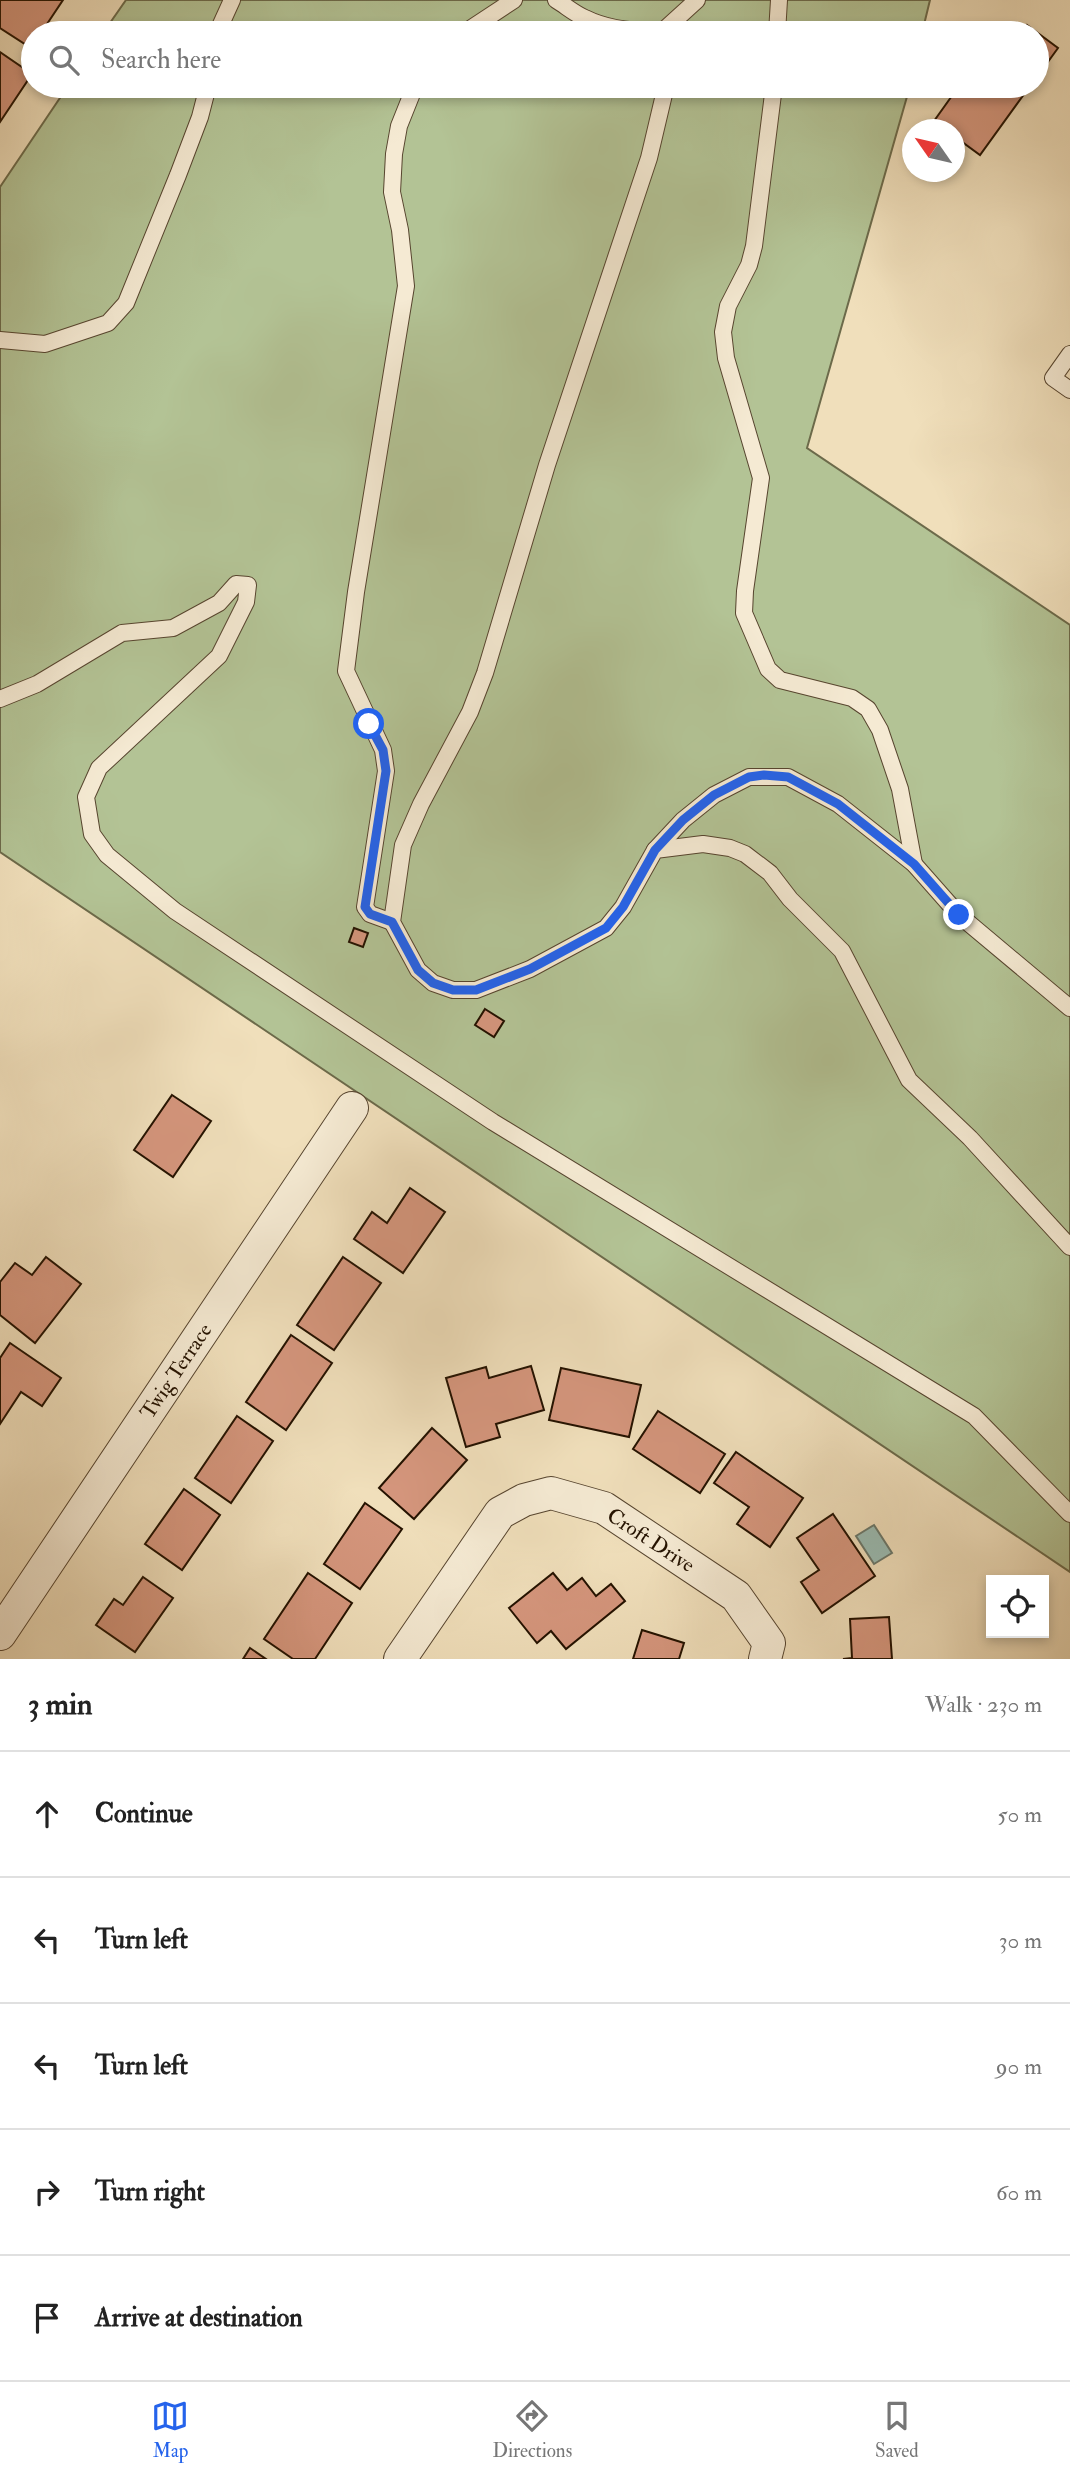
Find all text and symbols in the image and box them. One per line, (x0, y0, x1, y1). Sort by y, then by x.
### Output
search box (21, 21, 1049, 98)
icon: search (45, 41, 83, 79)
text: Search here (101, 44, 221, 76)
north arrow (902, 119, 965, 182)
route start (353, 708, 384, 739)
route end (943, 899, 974, 930)
street label: Twig Terrace (135, 1318, 218, 1424)
street label: Croft Drive (602, 1502, 700, 1579)
map controls (986, 1575, 1049, 1638)
button: locate (986, 1575, 1049, 1638)
text: 3 min (28, 1686, 93, 1723)
text: Walk · 230 m (925, 1690, 1042, 1719)
icon: ahead (28, 1795, 66, 1833)
text: Continue (95, 1798, 193, 1830)
text: 50 m (998, 1800, 1042, 1829)
icon: left (28, 1921, 66, 1959)
text: Turn left (95, 1924, 188, 1956)
text: 30 m (999, 1926, 1042, 1955)
icon: left (28, 2047, 66, 2085)
text: Turn left (95, 2050, 188, 2082)
text: 90 m (996, 2052, 1042, 2081)
icon: right (28, 2173, 66, 2211)
text: Turn right (95, 2176, 205, 2208)
text: 60 m (996, 2178, 1042, 2207)
icon: arrive (28, 2299, 66, 2337)
text: Arrive at destination (95, 2302, 303, 2334)
tab: Map (151, 2397, 189, 2463)
tab: Directions (492, 2397, 572, 2463)
tab: Saved (875, 2397, 919, 2463)

